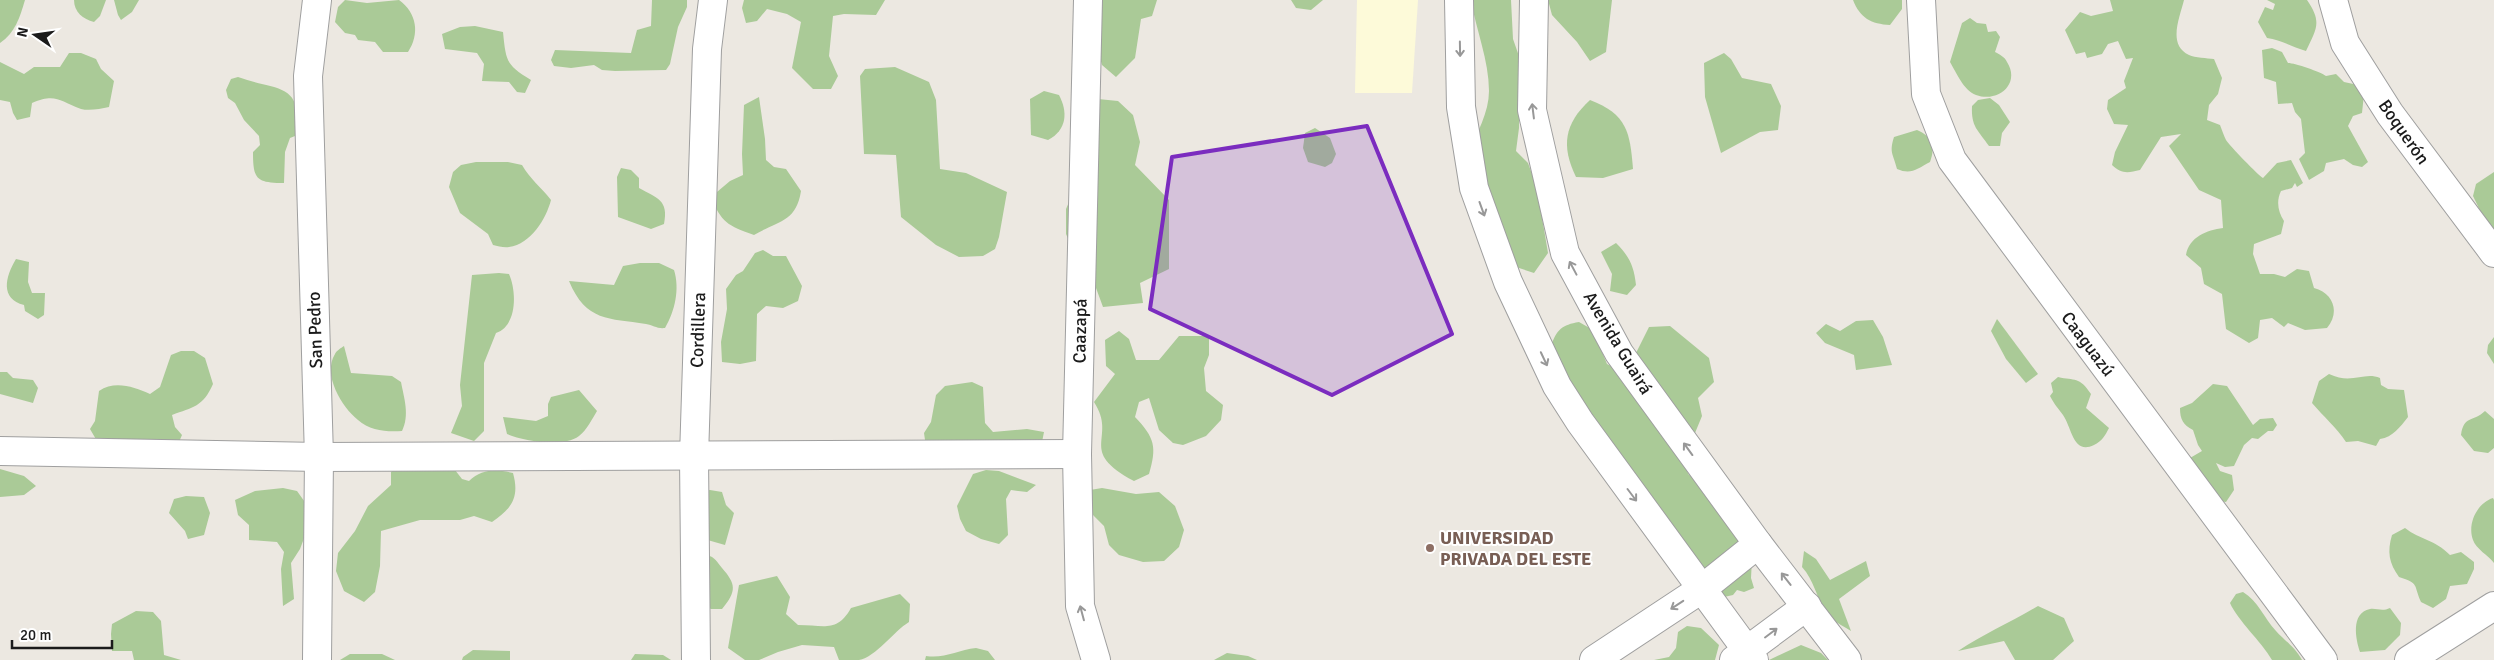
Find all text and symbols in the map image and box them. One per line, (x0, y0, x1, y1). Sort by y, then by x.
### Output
north arrow (10, 10, 60, 60)
text: N (13, 26, 32, 39)
one-way arrow (1455, 40, 1465, 56)
street label: Boquerón (2374, 95, 2434, 169)
one-way arrow (1528, 104, 1538, 120)
one-way arrow (1478, 201, 1487, 216)
one-way arrow (1568, 261, 1577, 276)
street label: Avenida Guairá (1579, 288, 1657, 398)
street label: San Pedro (303, 291, 327, 369)
street label: Cordillera (686, 292, 710, 368)
street label: Caazapá (1068, 298, 1092, 364)
street label: Caaguazú (2057, 307, 2119, 381)
one-way arrow (1540, 351, 1550, 366)
one-way arrow (1683, 442, 1693, 456)
one-way arrow (1627, 488, 1637, 502)
place label: UNIVERSIDAD PRIVADA DEL ESTE (1440, 527, 1591, 570)
marker: UNIVERSIDAD PRIVADA DEL ESTE (1424, 542, 1436, 554)
one-way arrow (1780, 573, 1791, 586)
one-way arrow (1671, 600, 1685, 610)
one-way arrow (1077, 606, 1087, 622)
scale bar (12, 618, 112, 650)
text: 20 m (20, 626, 51, 644)
one-way arrow (1764, 628, 1777, 639)

